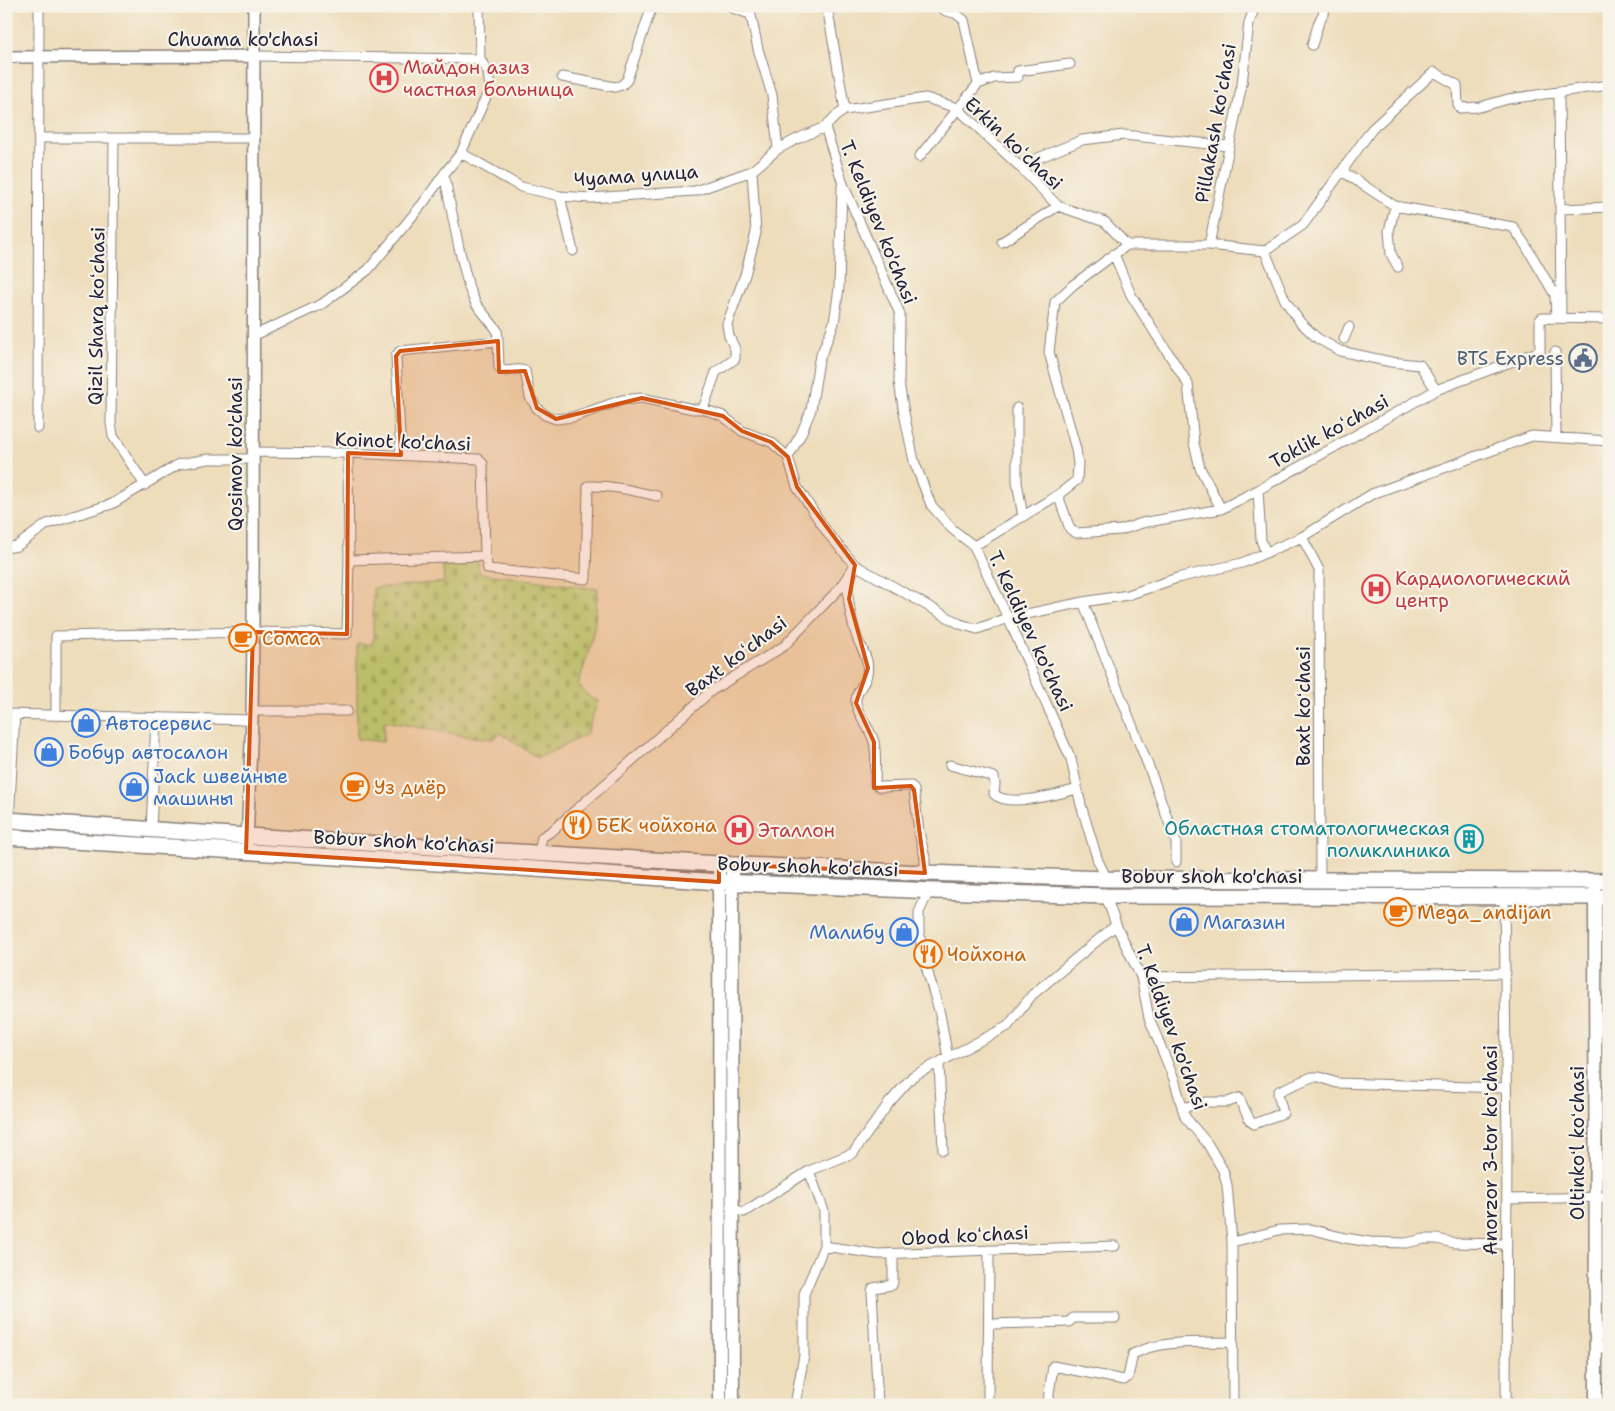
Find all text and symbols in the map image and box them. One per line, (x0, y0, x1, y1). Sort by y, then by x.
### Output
street label: Chuama ko'chasi (167, 27, 319, 52)
street label: Pillakash koʻchasi (1189, 41, 1242, 205)
place label: Майдон азиз частная больница (403, 55, 574, 102)
hospital icon: Майдон азиз частная больница (369, 63, 399, 93)
street label: Erkin koʻchasi (959, 91, 1068, 195)
street label: T. Keldiyev ko'chasi (834, 137, 923, 308)
street label: Чуама улица (573, 159, 699, 192)
street label: Qizil Sharq koʻchasi (82, 226, 111, 406)
public building icon: BTS Express (1568, 343, 1598, 373)
place label: BTS Express (1457, 346, 1564, 371)
street label: Qosimov ko'chasi (223, 377, 248, 531)
street label: Toklik koʻchasi (1265, 388, 1393, 474)
street label: Koinot ko'chasi (334, 427, 472, 456)
street label: T. Keldiyev ko'chasi (982, 547, 1079, 716)
place label: Кардиологический центр (1395, 566, 1570, 613)
hospital icon: Кардиологический центр (1361, 574, 1391, 604)
street label: Baxt koʻchasi (681, 610, 792, 703)
cafe icon: Сомса (228, 623, 258, 653)
place label: Сомса (262, 626, 321, 651)
street label: Baxt koʻchasi (1291, 646, 1316, 766)
shop icon: Автосервис (71, 708, 101, 738)
place label: Автосервис (105, 711, 212, 736)
shop icon: Бобур автосалон (34, 737, 64, 767)
place label: Бобур автосалон (68, 740, 228, 765)
place label: Jack швейные машины (153, 764, 288, 811)
shop icon: Jack швейные машины (119, 772, 149, 802)
cafe icon: Уз диёр (340, 772, 370, 802)
place label: Уз диёр (374, 775, 447, 800)
restaurant icon: БЕК чойхона (562, 810, 592, 840)
place label: БЕК чойхона (596, 813, 717, 838)
hospital icon: Эталлон (724, 815, 754, 845)
place label: Областная стоматологическая поликлиника (1164, 816, 1450, 863)
place label: Эталлон (758, 818, 835, 843)
street label: Bobur shoh ko'chasi (313, 824, 495, 859)
building icon: Областная стоматологическая поликлиника (1454, 824, 1484, 854)
street label: Bobur shoh ko'chasi (717, 851, 899, 882)
street label: Bobur shoh ko'chasi (1121, 864, 1303, 889)
cafe icon: Mega_andijan (1383, 897, 1413, 927)
place label: Mega_andijan (1417, 900, 1552, 925)
shop icon: Магазин (1169, 907, 1199, 937)
place label: Магазин (1203, 910, 1285, 935)
shop icon: Малибу (889, 917, 919, 947)
place label: Малибу (809, 920, 885, 945)
restaurant icon: Чойхона (913, 939, 943, 969)
street label: T. Keldiyev ko'chasi (1130, 941, 1213, 1114)
place label: Чойхона (947, 942, 1026, 967)
street label: Anorzor 3-tor koʻchasi (1478, 1045, 1503, 1255)
street label: Oltinkoʻl koʻchasi (1565, 1066, 1590, 1220)
street label: Obod koʻchasi (901, 1220, 1029, 1251)

